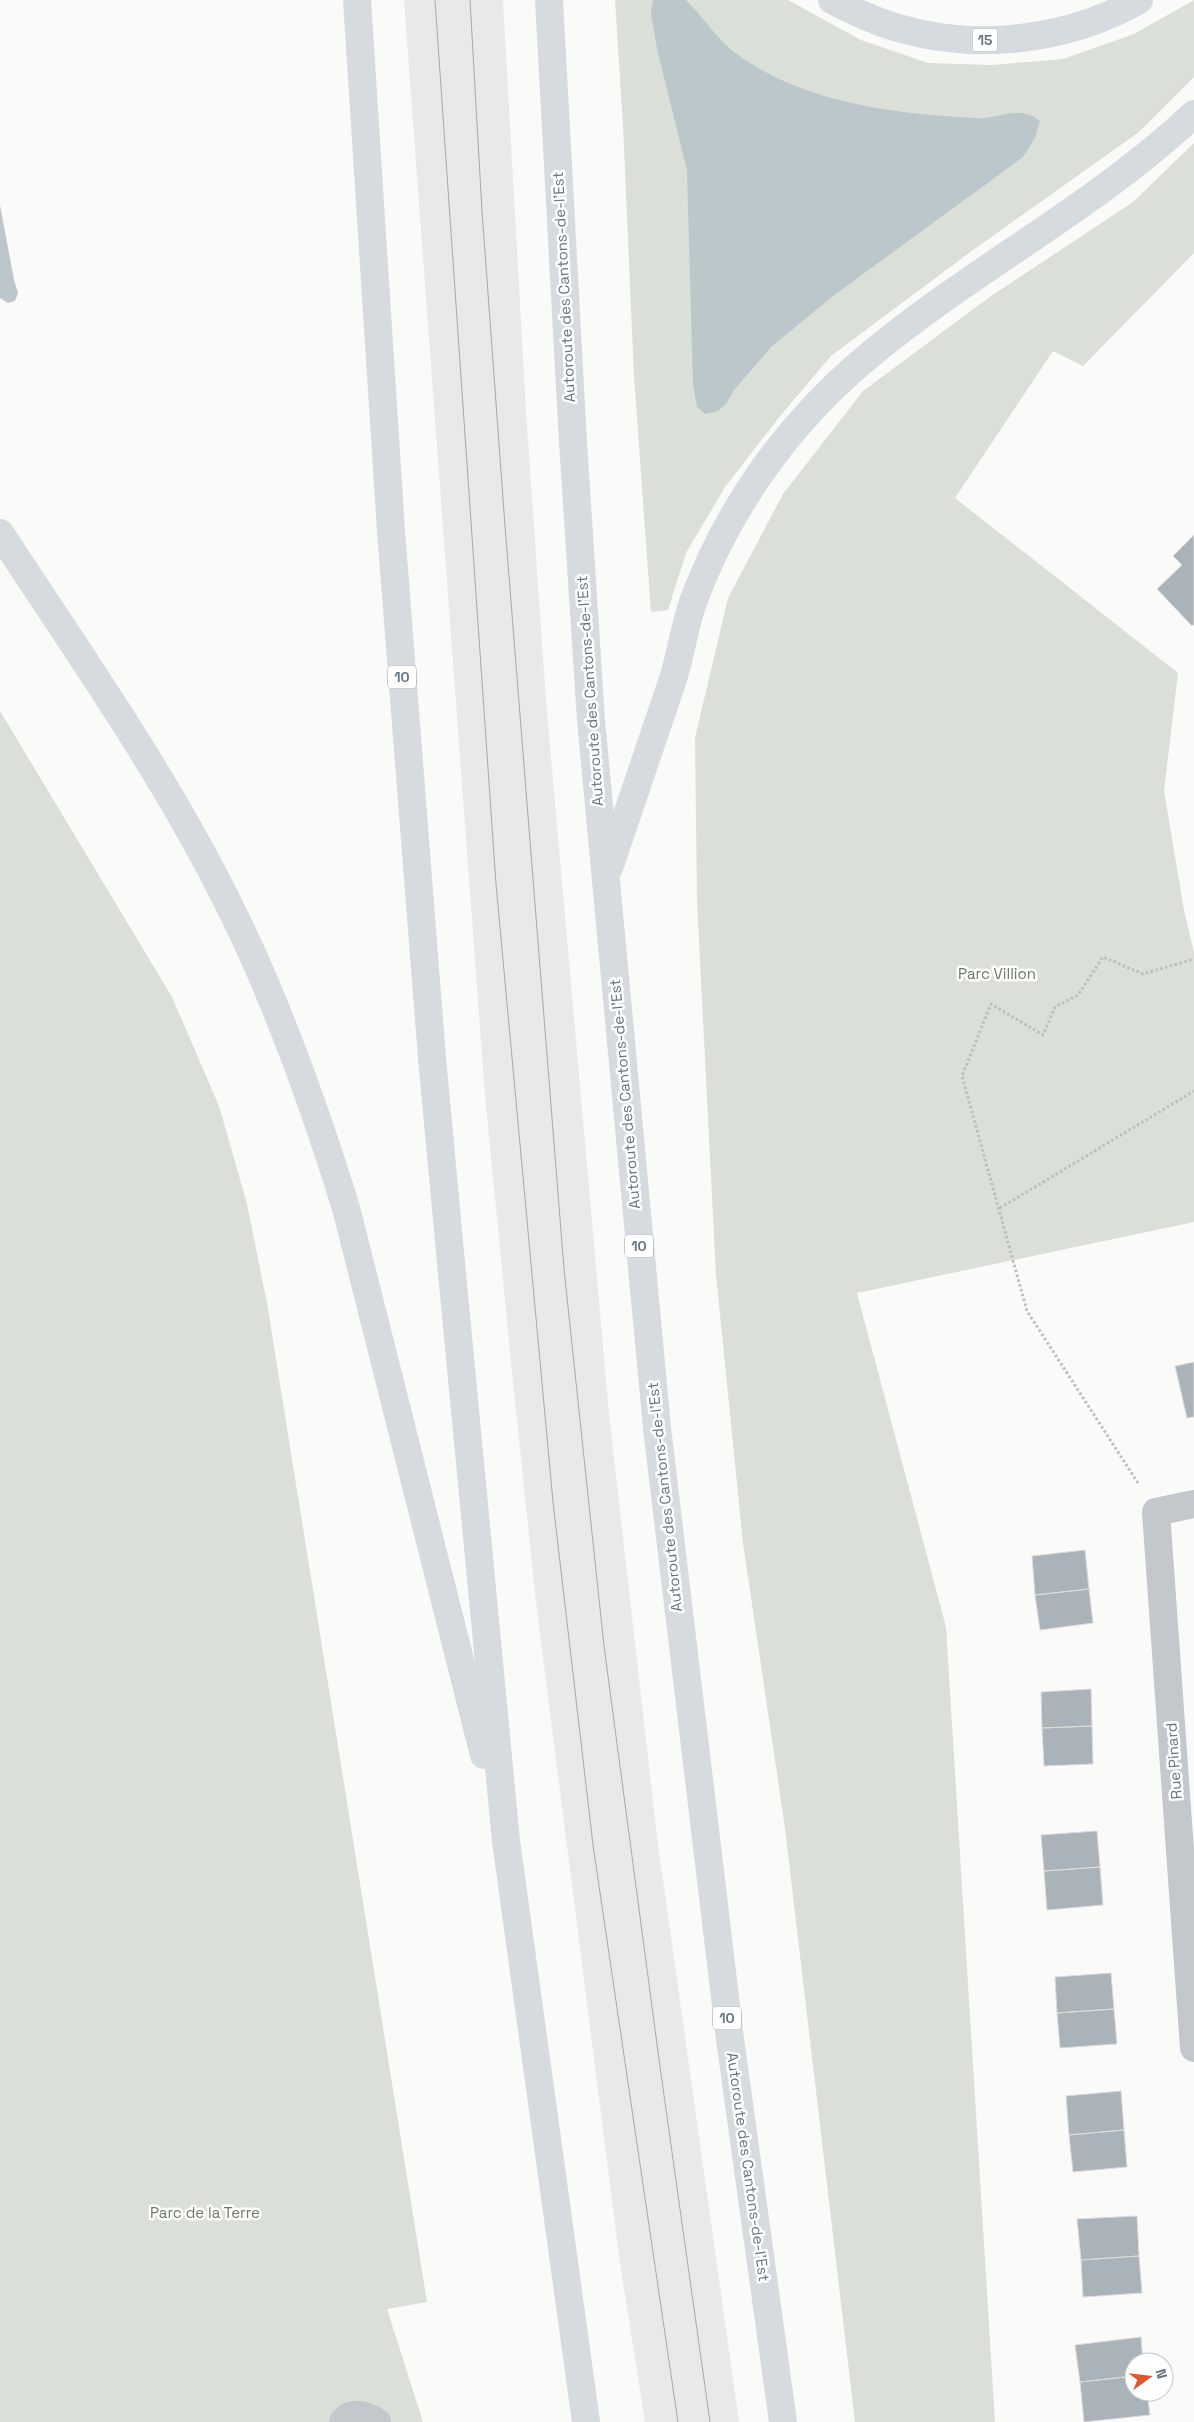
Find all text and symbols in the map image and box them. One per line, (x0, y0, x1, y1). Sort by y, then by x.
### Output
road number: 15 (972, 28, 998, 52)
street label: Autoroute des Cantons-de-l'Est (548, 171, 579, 403)
street label: Autoroute des Cantons-de-l'Est (572, 575, 607, 807)
road number: 10 (388, 666, 416, 689)
park label: Parc Villion (958, 964, 1036, 983)
street label: Autoroute des Cantons-de-l'Est (605, 978, 644, 1210)
road number: 10 (625, 1234, 653, 1258)
street label: Autoroute des Cantons-de-l'Est (643, 1381, 686, 1613)
street label: Rue Pinard (1161, 1722, 1186, 1800)
road number: 10 (713, 2006, 741, 2030)
street label: Autoroute des Cantons-de-l'Est (723, 2051, 774, 2283)
park label: Parc de la Terre (150, 2203, 260, 2222)
north arrow (1124, 2352, 1174, 2402)
text: N (1152, 2367, 1171, 2381)

